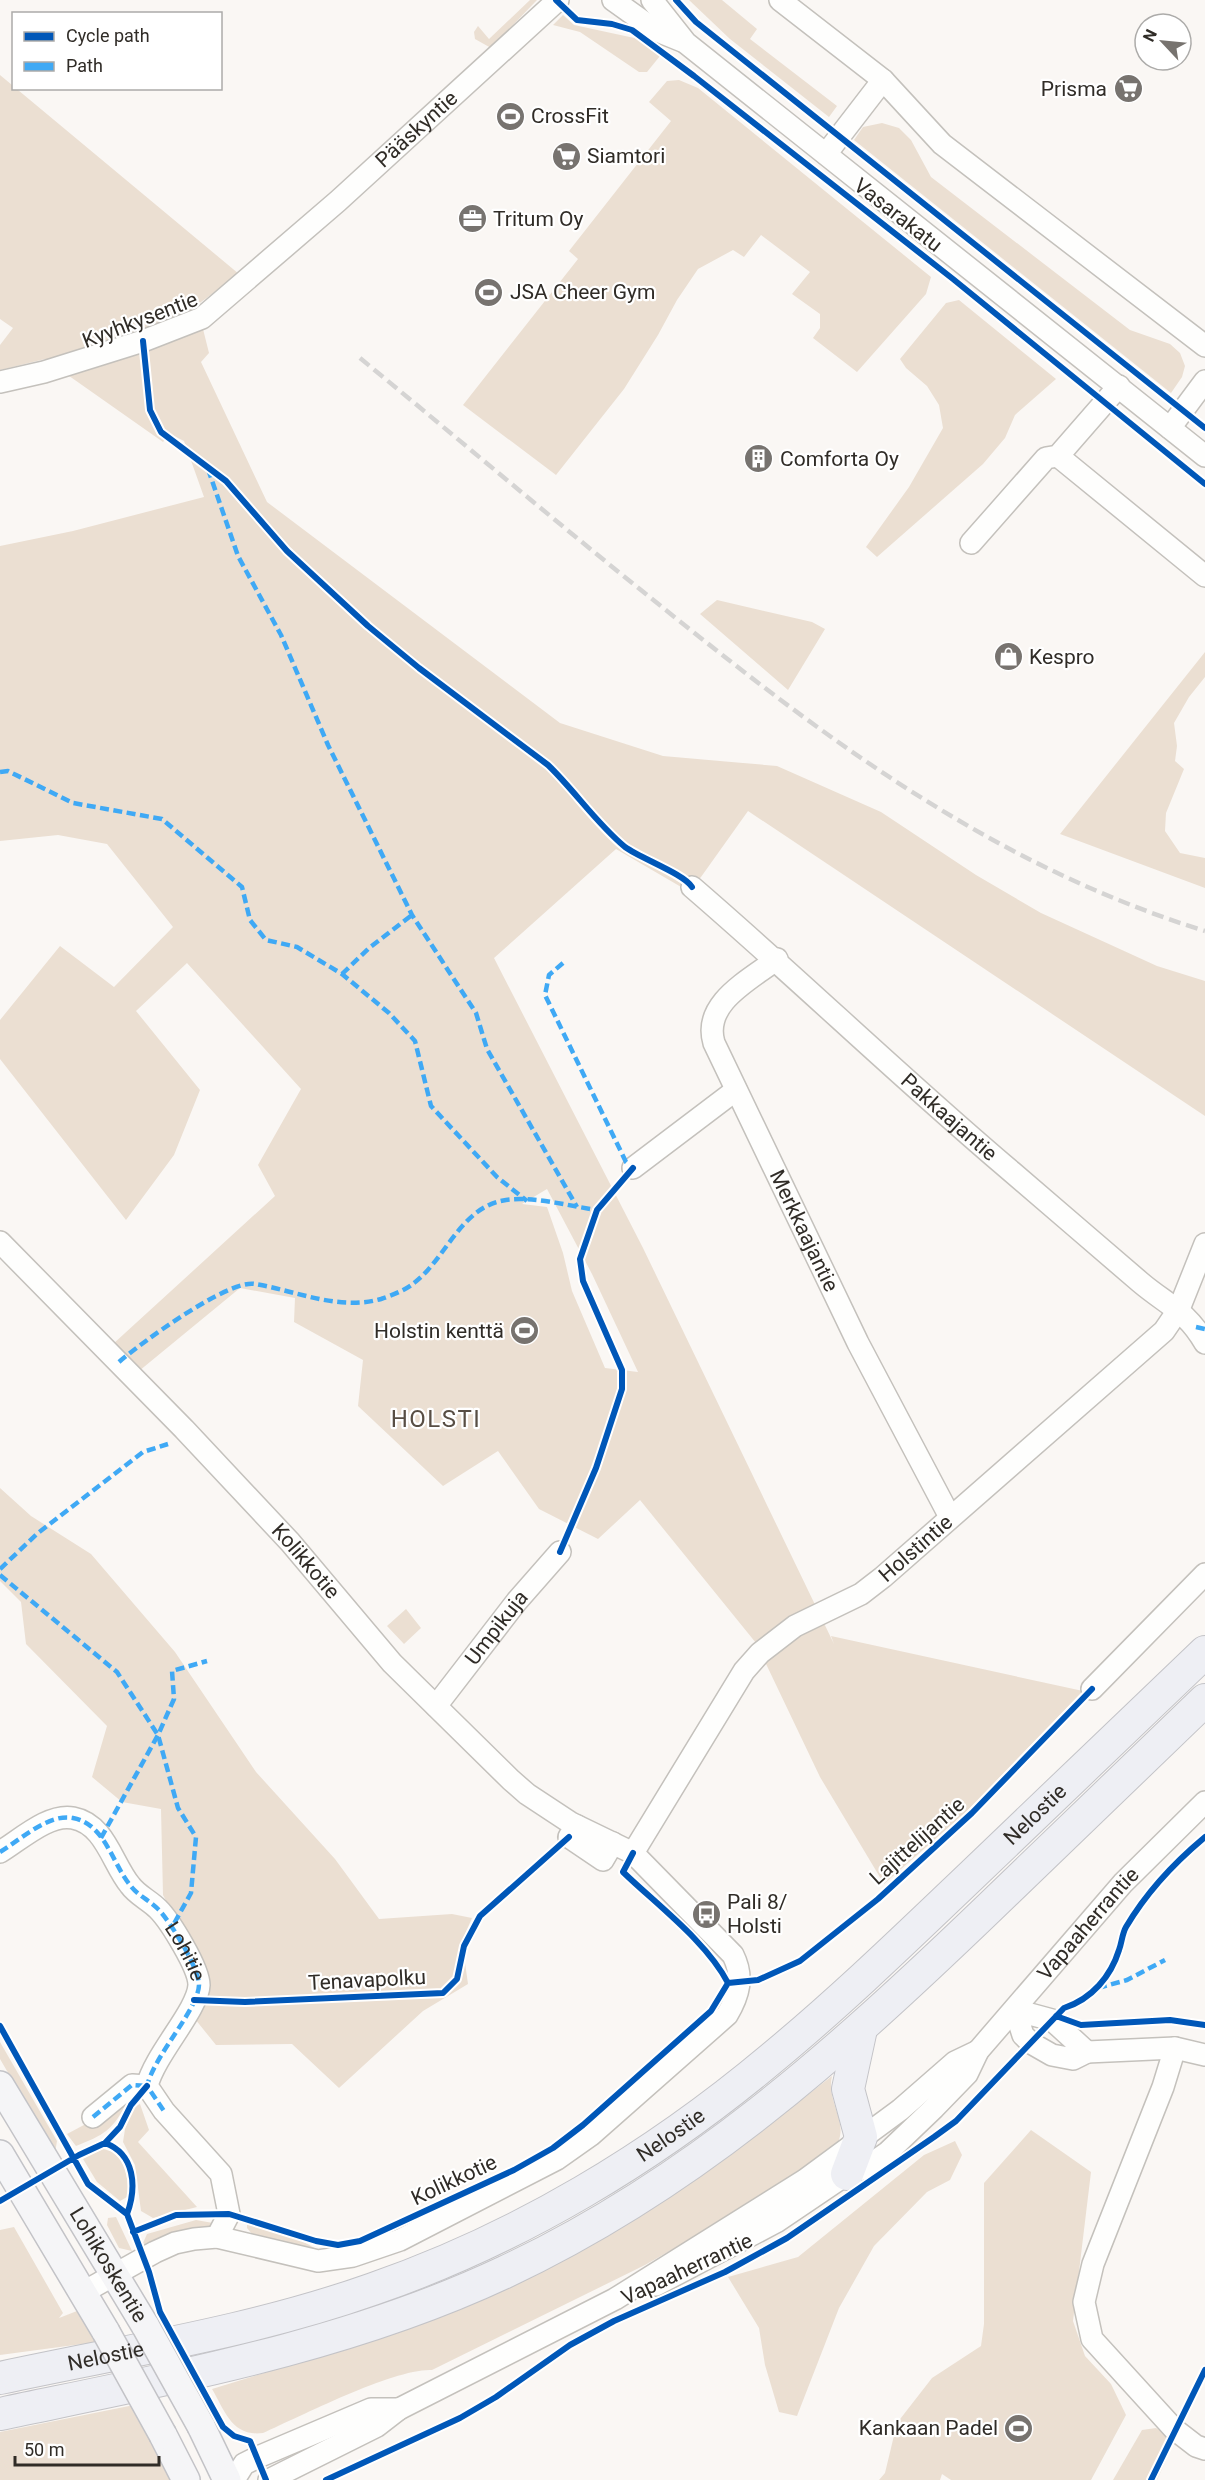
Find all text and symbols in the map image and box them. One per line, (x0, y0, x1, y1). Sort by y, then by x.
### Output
legend (12, 12, 222, 90)
north arrow (1133, 12, 1193, 72)
text: Cycle path (66, 25, 150, 46)
text: N (1139, 26, 1161, 45)
text: Path (66, 55, 103, 76)
supermarket icon: Prisma (1112, 73, 1144, 105)
place label: Prisma (1041, 77, 1107, 101)
street label: Pääskyntie (371, 86, 462, 173)
sports icon: CrossFit (494, 100, 526, 132)
place label: CrossFit (531, 104, 609, 128)
supermarket icon: Siamtori (550, 140, 582, 172)
place label: Siamtori (587, 144, 665, 168)
street label: Vasarakatu (849, 173, 947, 257)
office icon: Tritum Oy (456, 203, 488, 235)
place label: Tritum Oy (493, 207, 584, 231)
sports icon: JSA Cheer Gym (473, 276, 505, 308)
place label: JSA Cheer Gym (510, 280, 655, 304)
street label: Kyyhkysentie (79, 287, 201, 353)
building icon: Comforta Oy (743, 443, 775, 475)
place label: Comforta Oy (780, 447, 899, 471)
shop icon: Kespro (992, 641, 1024, 673)
place label: Kespro (1029, 645, 1095, 669)
street label: Pakkaajantie (896, 1069, 1002, 1166)
street label: Merkkaajantie (765, 1166, 843, 1295)
sports icon: Holstin kenttä (509, 1315, 541, 1347)
place label: Holstin kenttä (374, 1319, 504, 1343)
district label: HOLSTI (391, 1405, 481, 1433)
street label: Holstintie (874, 1510, 957, 1587)
street label: Kolikkotie (267, 1518, 345, 1604)
street label: Umpikuja (460, 1585, 533, 1670)
street label: Nelostie (999, 1779, 1071, 1850)
street label: Lajittelijantie (865, 1792, 969, 1890)
street label: Vapaaherrantie (1033, 1862, 1144, 1985)
place label: Pali 8/ Holsti (727, 1890, 788, 1938)
bus stop icon: Pali 8/ Holsti (690, 1898, 722, 1930)
street label: Lohitie (160, 1917, 210, 1984)
street label: Tenavapolku (307, 1965, 427, 1995)
street label: Nelostie (632, 2103, 709, 2167)
street label: Kolikkotie (407, 2150, 501, 2210)
street label: Lohikoskentie (65, 2203, 152, 2327)
street label: Vapaaherrantie (618, 2228, 756, 2310)
street label: Nelostie (66, 2337, 146, 2376)
sports icon: Kankaan Padel (1003, 2412, 1035, 2444)
place label: Kankaan Padel (859, 2416, 998, 2440)
scale bar (15, 2429, 159, 2467)
text: 50 m (24, 2439, 64, 2460)

